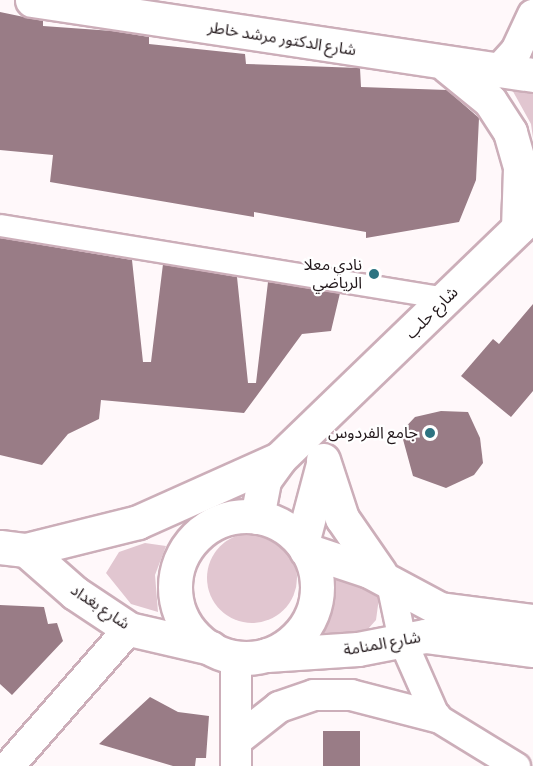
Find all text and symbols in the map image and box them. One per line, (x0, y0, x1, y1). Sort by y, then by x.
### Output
street label: شارع الدكتور مرشد خاطر (207, 18, 357, 60)
place label: نادي معلا الرياضي (304, 255, 362, 293)
marker: نادي معلا الرياضي (367, 267, 381, 281)
street label: شارع حلب (402, 283, 462, 343)
place label: جامع الفردوس (328, 423, 418, 443)
marker: جامع الفردوس (423, 426, 437, 440)
street label: شارع بغداد (67, 580, 133, 634)
street label: شارع المنامة (342, 628, 422, 660)

